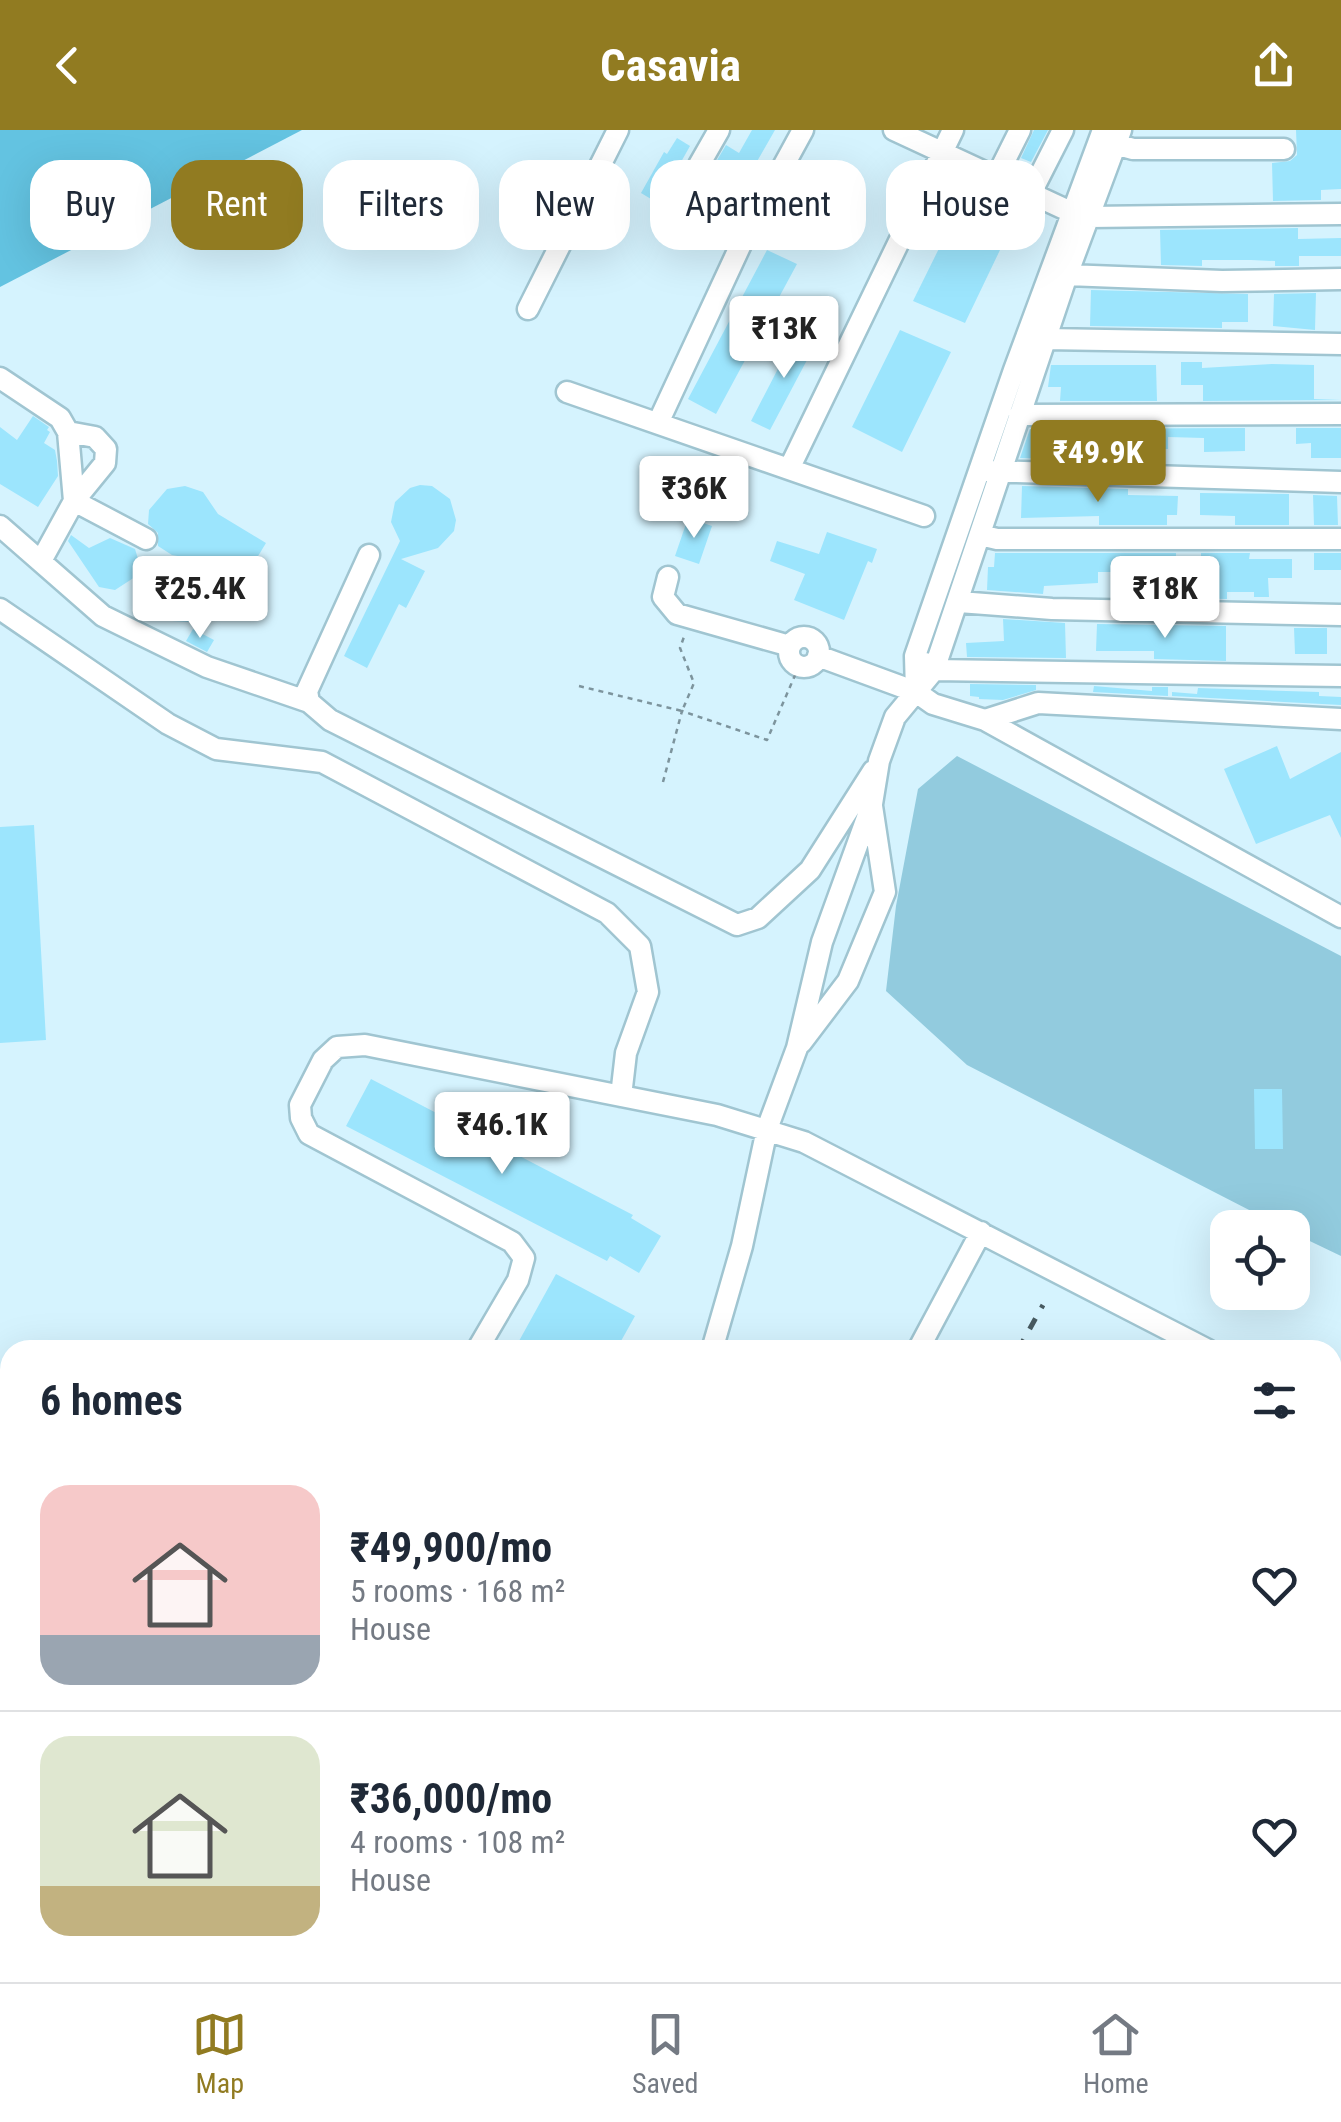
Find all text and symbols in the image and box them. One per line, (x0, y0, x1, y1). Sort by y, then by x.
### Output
icon: back (40, 38, 95, 93)
icon: share (1246, 38, 1301, 93)
text: Casavia (600, 39, 741, 92)
chip: Buy (30, 160, 151, 250)
chip: Rent (171, 160, 303, 250)
chip: Filters (323, 160, 479, 250)
chip: New (499, 160, 630, 250)
chip: Apartment (650, 160, 866, 250)
chip: House (886, 160, 1045, 250)
pin: ₹13K (725, 296, 843, 381)
text: ₹13K (751, 309, 817, 347)
pin: ₹49.9K (1017, 420, 1179, 505)
text: ₹49.9K (1053, 433, 1143, 471)
pin: ₹36K (635, 456, 753, 541)
text: ₹36K (661, 469, 727, 507)
pin: ₹25.4K (119, 556, 281, 641)
pin: ₹18K (1106, 556, 1224, 641)
text: ₹25.4K (155, 569, 245, 607)
text: ₹18K (1132, 569, 1198, 607)
pin: ₹46.1K (421, 1092, 583, 1177)
text: ₹46.1K (457, 1105, 547, 1143)
map controls (1210, 1210, 1310, 1310)
button: locate (1210, 1210, 1310, 1310)
icon: filters (1247, 1373, 1302, 1428)
text: 6 homes (40, 1376, 183, 1425)
text: ₹49,900/mo (350, 1523, 552, 1572)
icon: home (120, 1525, 240, 1645)
icon: heart (1247, 1558, 1302, 1613)
text: 5 rooms · 168 m² (350, 1572, 565, 1610)
text: House (350, 1610, 431, 1648)
text: ₹36,000/mo (350, 1774, 552, 1823)
icon: home (120, 1776, 240, 1896)
icon: heart (1247, 1809, 1302, 1864)
text: 4 rooms · 108 m² (350, 1823, 565, 1861)
text: House (350, 1861, 431, 1899)
tab: Map (192, 2007, 247, 2100)
tab: Saved (632, 2007, 698, 2100)
tab: Home (1083, 2007, 1149, 2100)

